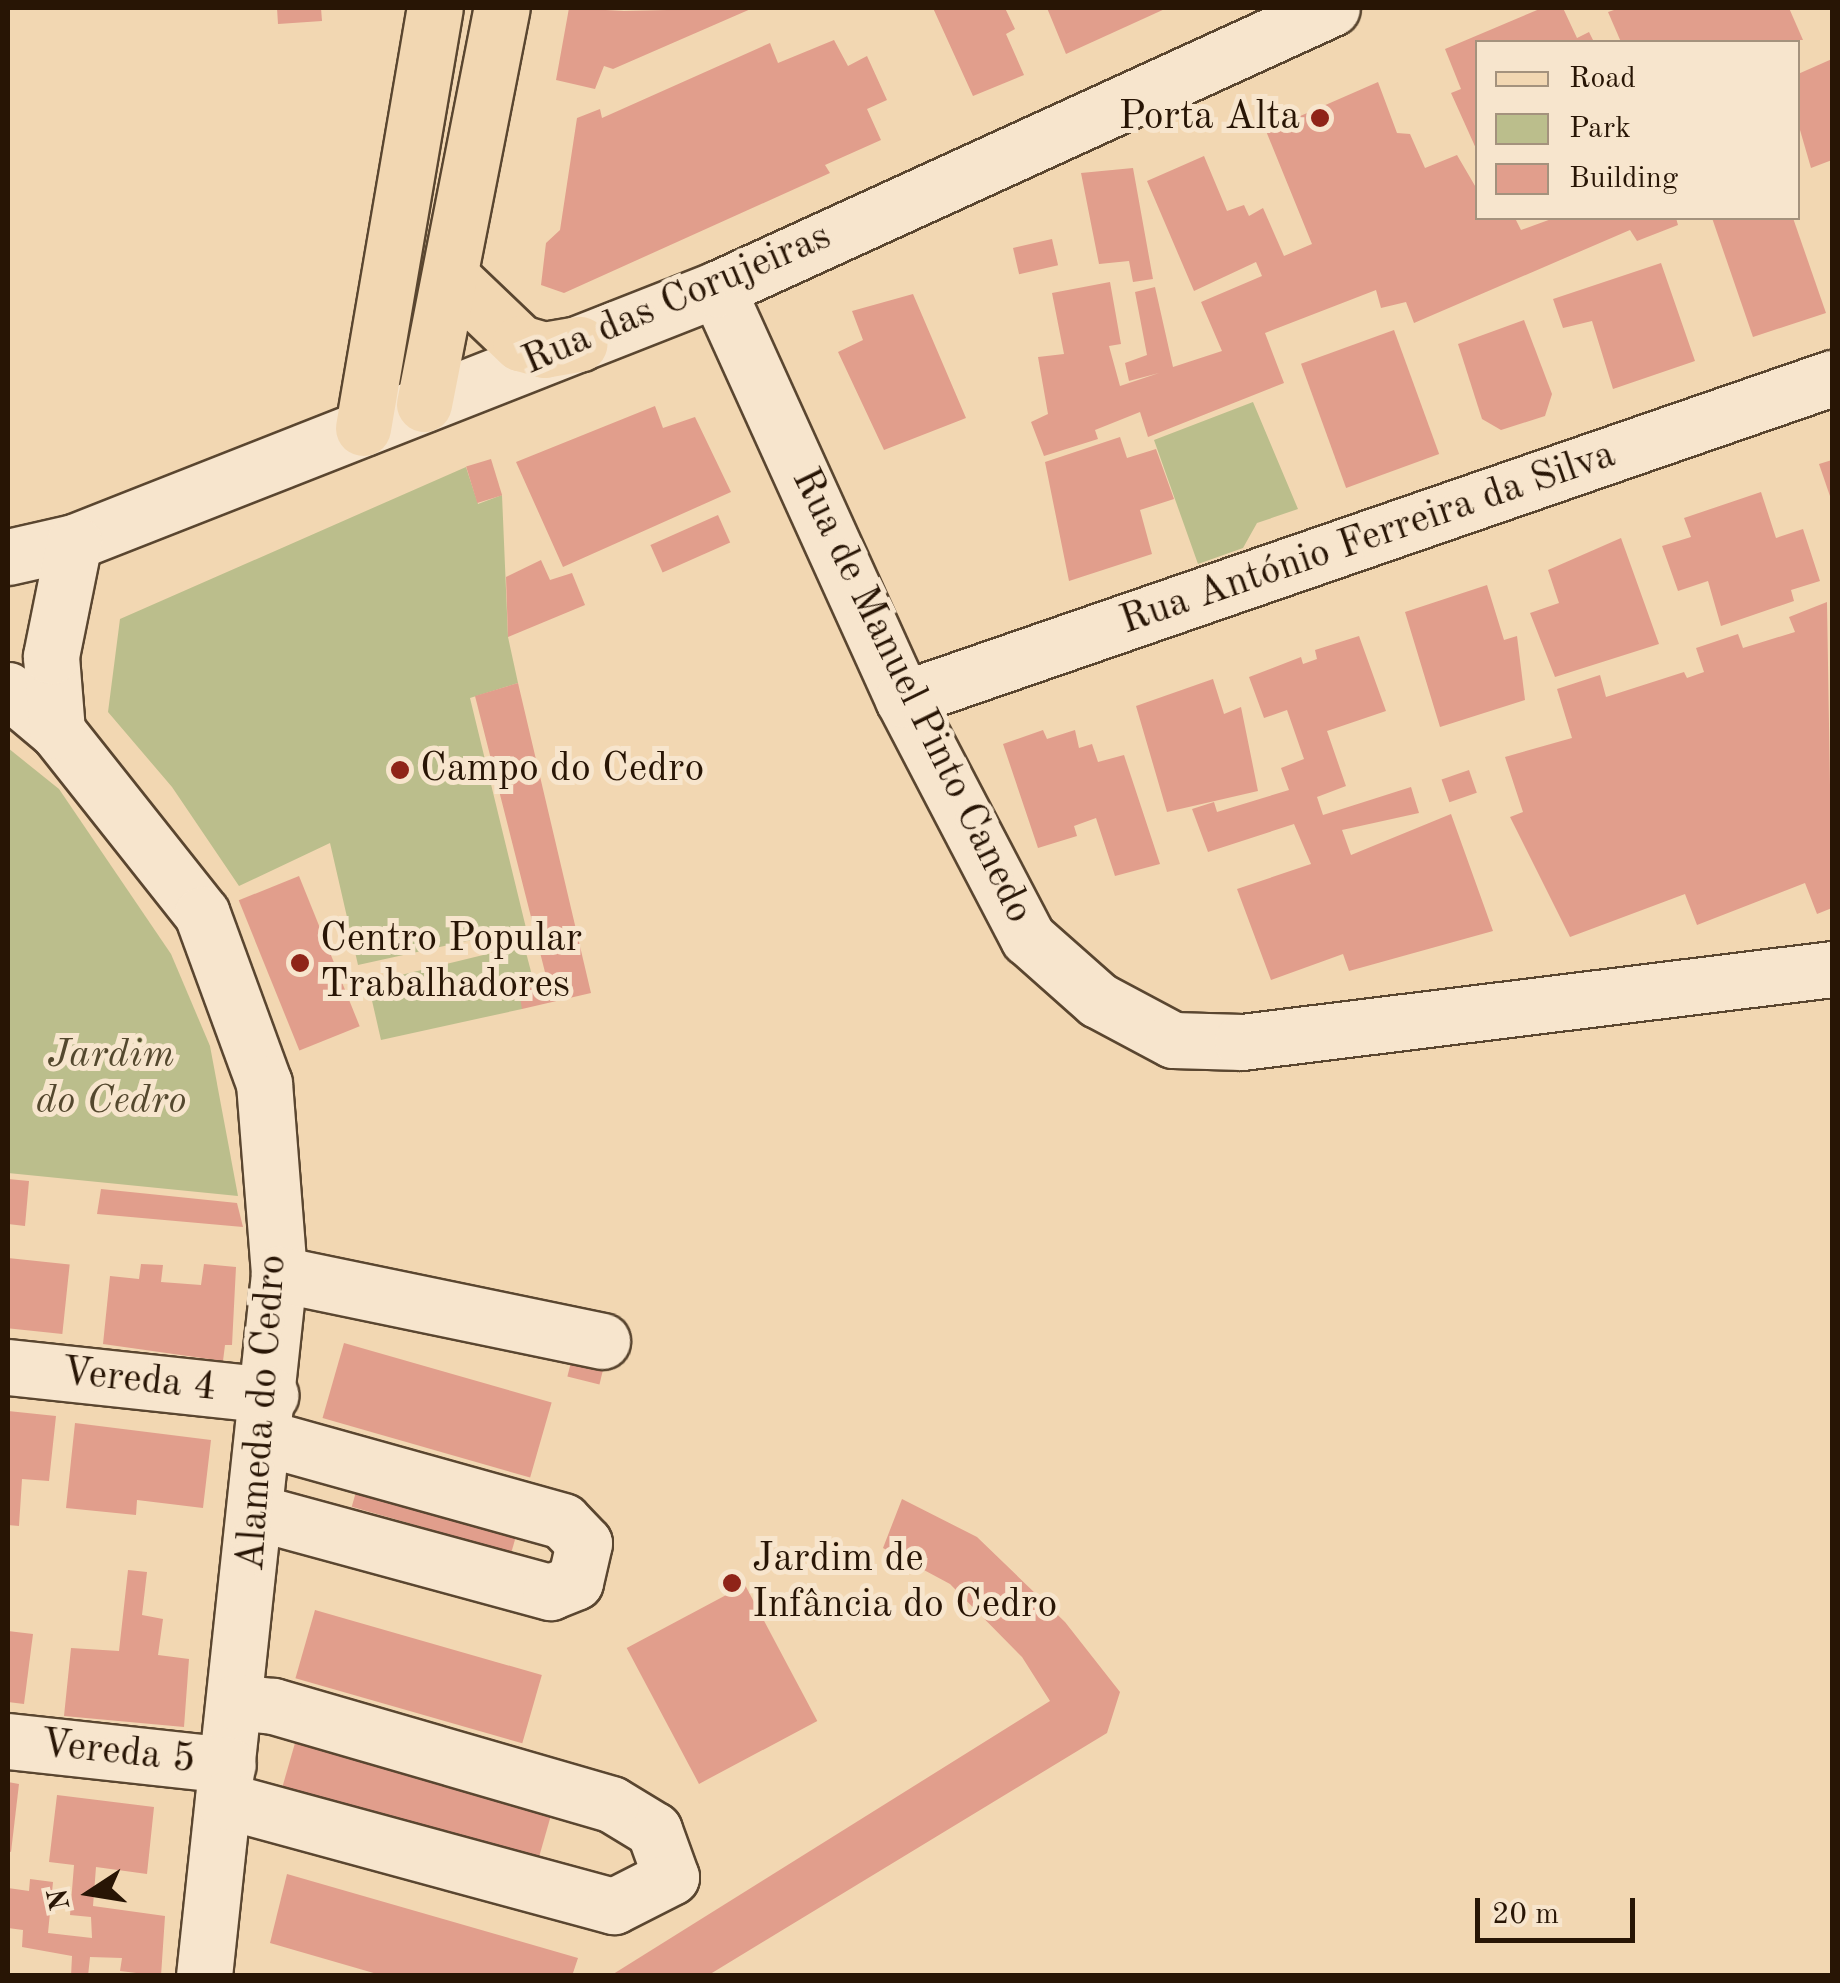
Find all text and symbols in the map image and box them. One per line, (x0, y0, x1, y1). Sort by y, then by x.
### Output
legend (1475, 40, 1800, 220)
text: Road (1569, 64, 1636, 94)
place label: Porta Alta (1119, 94, 1300, 142)
marker: Porta Alta (1309, 107, 1331, 129)
text: Park (1569, 114, 1631, 144)
text: Building (1569, 164, 1678, 194)
street label: Rua das Corujeiras (516, 213, 838, 387)
street label: Rua António Ferreira da Silva (1114, 432, 1622, 646)
street label: Rua de Manuel Pinto Canedo (780, 461, 1042, 931)
place label: Campo do Cedro (420, 746, 704, 794)
marker: Campo do Cedro (389, 759, 411, 781)
place label: Centro Popular Trabalhadores (320, 916, 582, 1010)
marker: Centro Popular Trabalhadores (289, 952, 311, 974)
park label: Jardim do Cedro (36, 1032, 186, 1126)
street label: Alameda do Cedro (228, 1253, 298, 1573)
street label: Vereda 4 (59, 1349, 219, 1413)
place label: Jardim de Infância do Cedro (752, 1536, 1057, 1630)
marker: Jardim de Infância do Cedro (721, 1572, 743, 1594)
street label: Vereda 5 (38, 1721, 198, 1785)
north arrow (40, 1843, 140, 1943)
scale bar (1480, 1878, 1640, 1940)
text: N (45, 1886, 77, 1913)
text: 20 m (1492, 1900, 1559, 1930)

